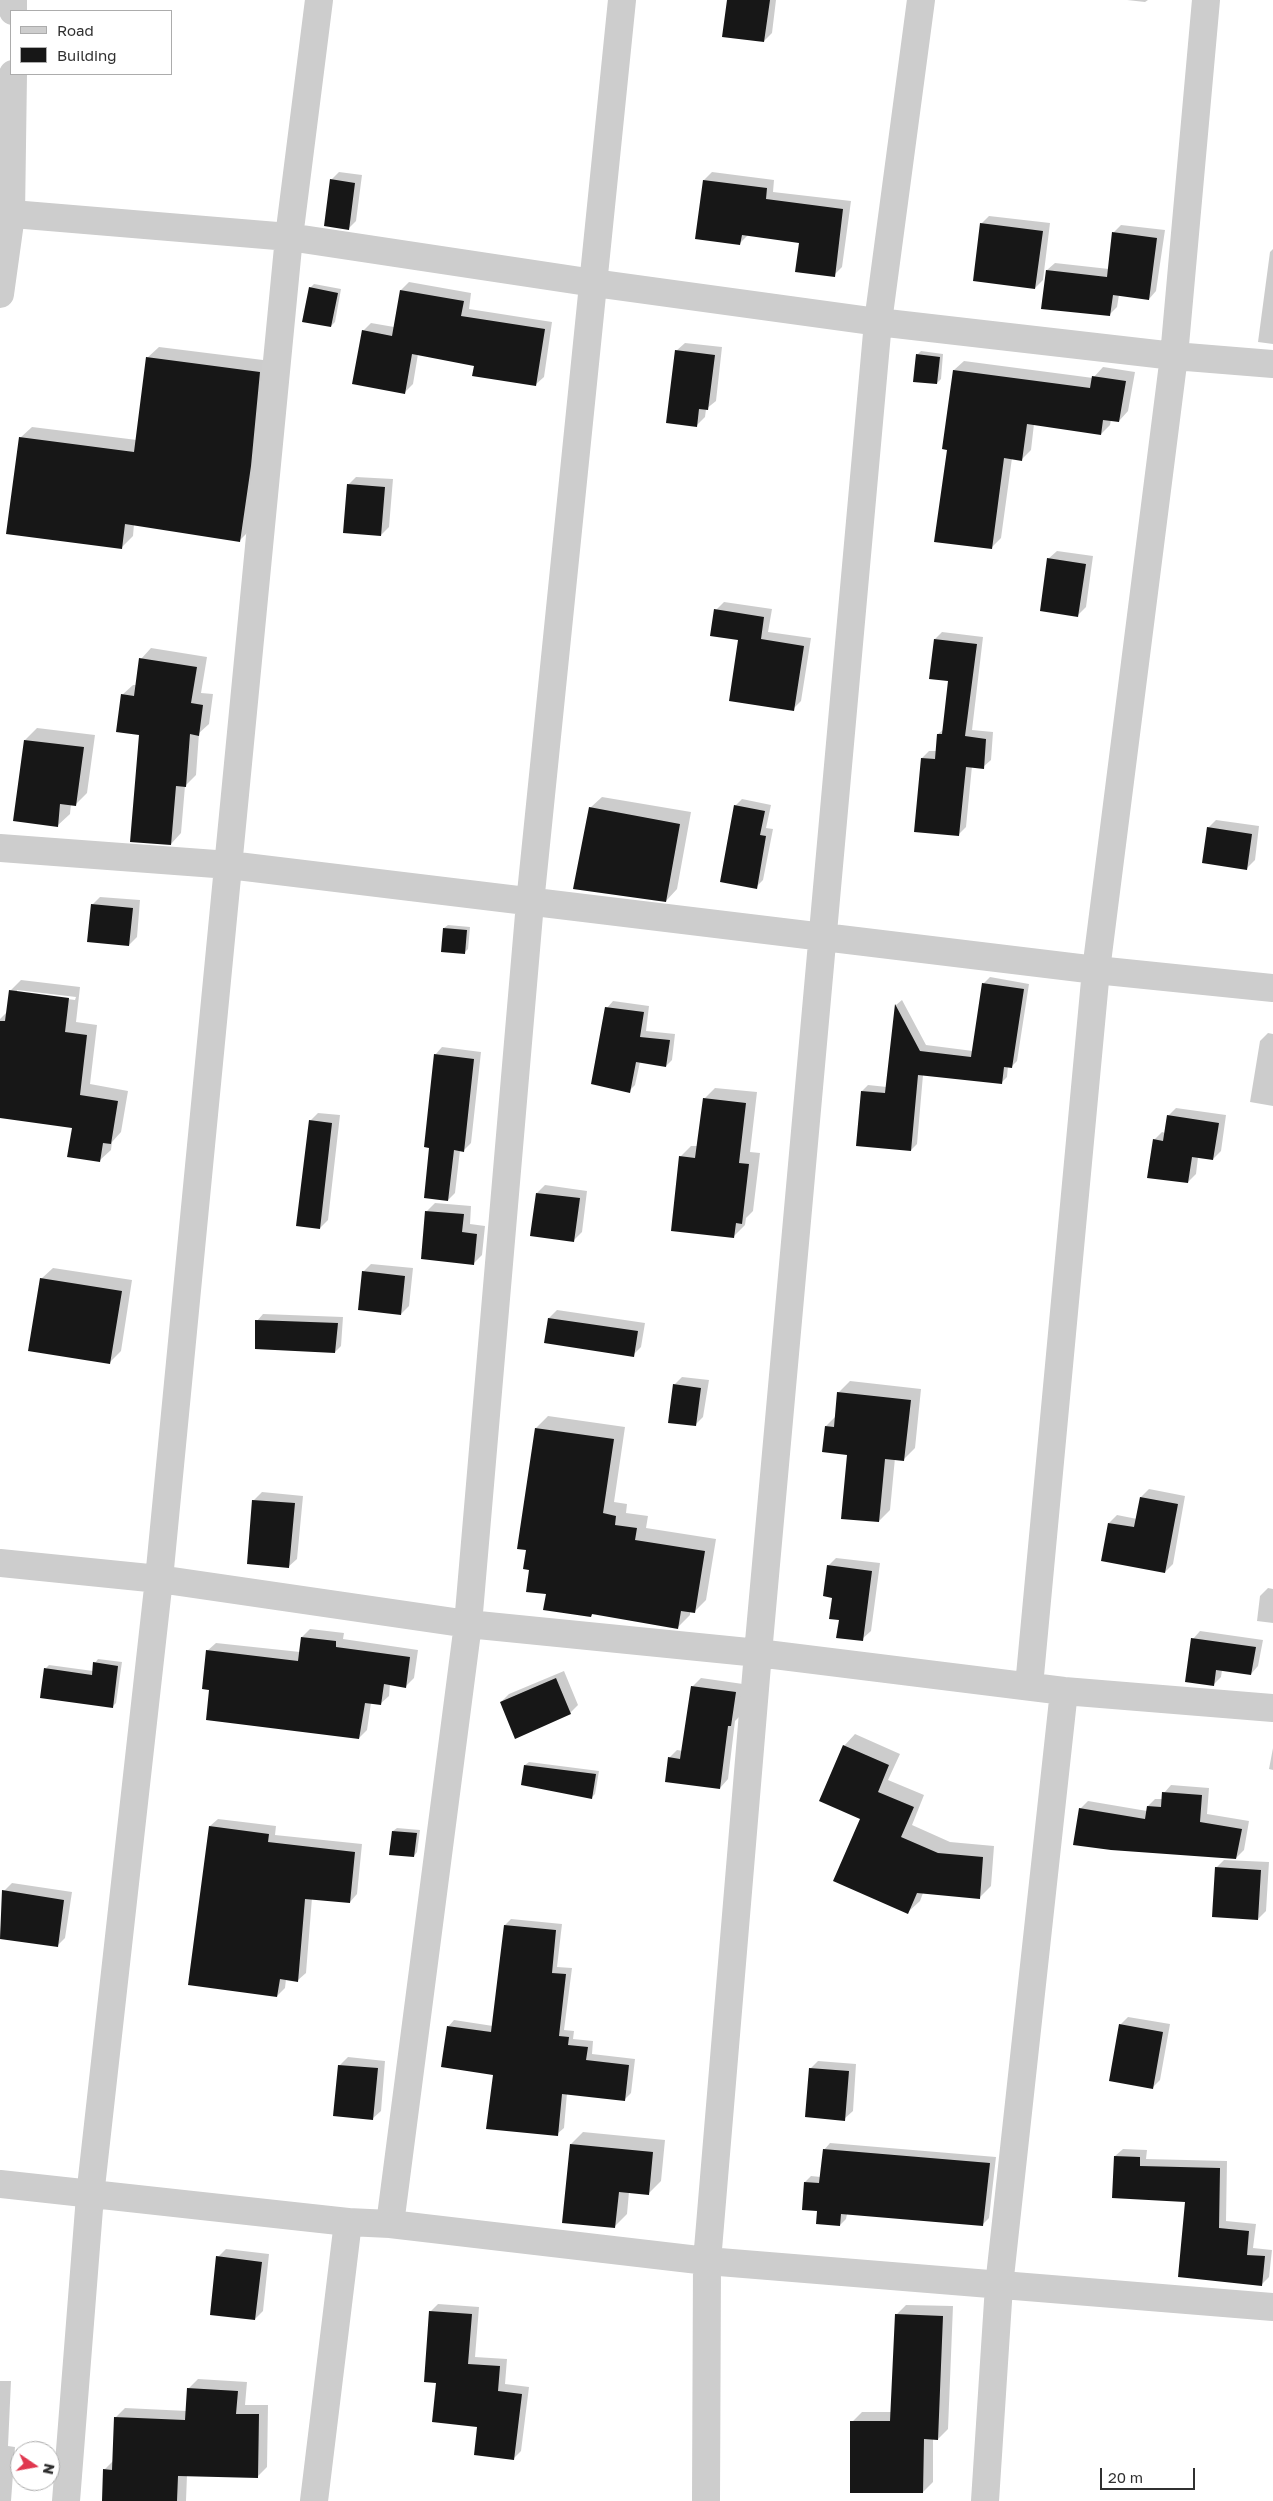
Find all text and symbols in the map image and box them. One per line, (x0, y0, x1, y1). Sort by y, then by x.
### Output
legend (10, 10, 172, 75)
text: Road (57, 21, 94, 39)
text: Building (57, 46, 117, 64)
north arrow (10, 2441, 60, 2491)
scale bar (1103, 2458, 1198, 2490)
text: N (40, 2462, 59, 2476)
text: 20 m (1108, 2468, 1143, 2486)

